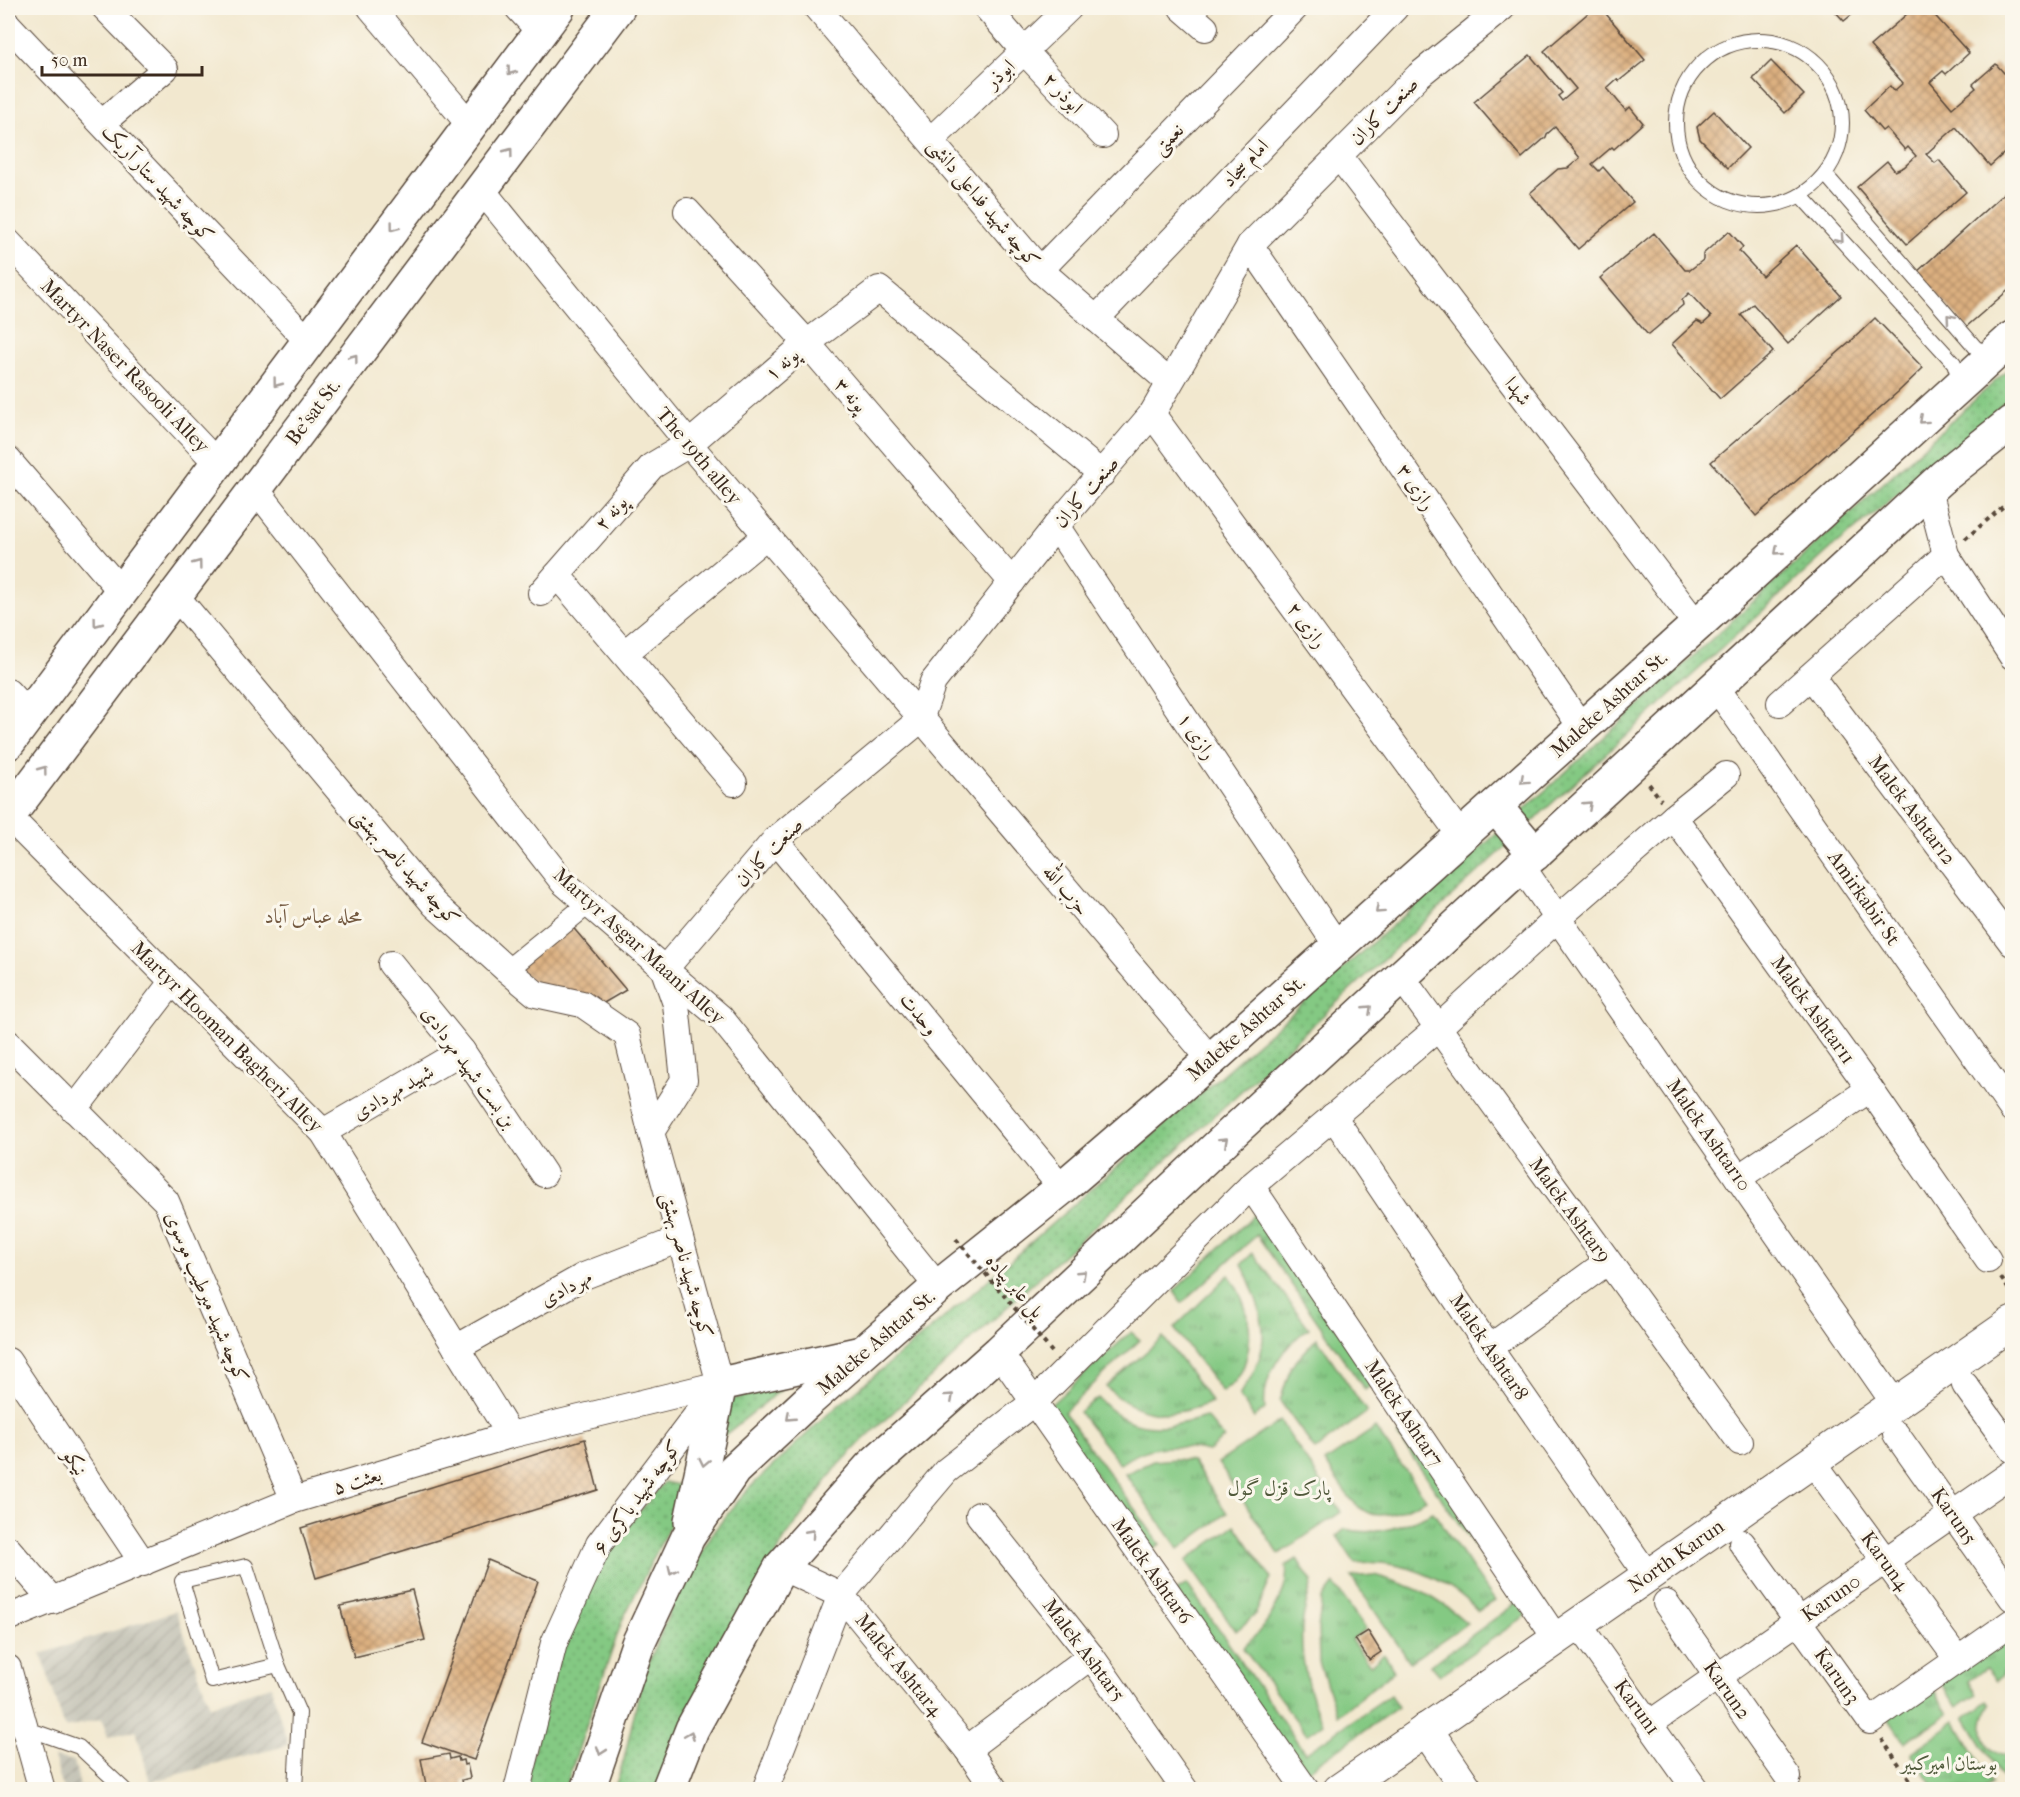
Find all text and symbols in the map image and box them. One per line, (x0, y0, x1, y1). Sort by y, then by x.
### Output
scale bar (42, 39, 202, 77)
text: 50 m (51, 50, 88, 71)
street label: ابوذر (979, 55, 1020, 96)
one-way arrow (507, 65, 518, 76)
street label: ابوذر ۲ (1037, 68, 1088, 119)
street label: صنعت کاران (1345, 72, 1423, 150)
street label: نعمتی (1148, 118, 1191, 162)
street label: کوچه شهید ستار آریک (96, 119, 219, 248)
street label: کوچه شهید فداعلی دانشی (921, 134, 1045, 274)
street label: امام سجاد (1217, 134, 1278, 196)
one-way arrow (502, 148, 513, 159)
one-way arrow (390, 221, 401, 232)
one-way arrow (1833, 232, 1844, 243)
street label: Martyr Naser Rasooli Alley (36, 274, 215, 458)
one-way arrow (1946, 314, 1957, 325)
street label: پونه ۱ (760, 342, 807, 387)
one-way arrow (346, 354, 357, 365)
street label: شهدا (1499, 372, 1536, 410)
street label: پونه ۳ (828, 373, 873, 420)
street label: Be'sat St. (281, 374, 345, 449)
one-way arrow (273, 377, 284, 388)
street label: The 19th alley (652, 403, 747, 510)
one-way arrow (1919, 413, 1929, 424)
street label: صنعت کاران (1049, 451, 1123, 533)
street label: رازی ۳ (1392, 459, 1440, 515)
street label: پونه ۲ (590, 490, 635, 537)
one-way arrow (1774, 544, 1785, 555)
one-way arrow (191, 560, 202, 571)
street label: رازی ۲ (1283, 597, 1331, 653)
one-way arrow (93, 617, 104, 628)
street label: Maleke Ashtar St. (1546, 646, 1672, 762)
street label: رازی ۱ (1173, 708, 1221, 764)
street label: Malek Ashtar12 (1863, 751, 1961, 869)
one-way arrow (35, 766, 46, 777)
one-way arrow (1520, 773, 1531, 784)
one-way arrow (1581, 801, 1592, 812)
street label: کوچه شهید ناصر بهشتی (345, 804, 465, 932)
street label: صنعت کاران (730, 813, 808, 891)
street label: Amirkabir St (1822, 846, 1905, 950)
street label: حزب الله (1037, 857, 1097, 921)
street label: Martyr Asgar Maani Alley (549, 863, 730, 1030)
district label: محله عباس آباد (264, 903, 362, 929)
one-way arrow (1375, 903, 1386, 914)
street label: Martyr Hooman Bagheri Alley (127, 937, 328, 1138)
street label: Malek Ashtar11 (1766, 952, 1860, 1068)
street label: Maleke Ashtar St. (1182, 970, 1310, 1085)
street label: وحدت (895, 988, 943, 1040)
street label: بن بست شهید مهردادی (416, 1002, 521, 1133)
one-way arrow (1361, 1005, 1371, 1016)
street label: شهید مهردادی (348, 1060, 438, 1125)
street label: Malek Ashtar10 (1662, 1074, 1756, 1196)
one-way arrow (1216, 1137, 1227, 1148)
street label: Malek Ashtar9 (1524, 1153, 1616, 1267)
street label: کوچه شهید ناصر بهشتی (654, 1190, 717, 1341)
street label: کوچه شهید میرطیب موسوی (159, 1208, 254, 1387)
street label: پل عابر پیاده (979, 1249, 1050, 1326)
street label: مهردادی (536, 1265, 597, 1312)
one-way arrow (1075, 1270, 1085, 1281)
street label: Maleke Ashtar St. (812, 1284, 940, 1399)
street label: Malek Ashtar8 (1445, 1289, 1533, 1405)
street label: Malek Ashtar7 (1360, 1355, 1448, 1471)
one-way arrow (943, 1393, 954, 1404)
one-way arrow (787, 1410, 798, 1421)
street label: کوچه شهید باکری ۶ (588, 1436, 688, 1560)
street label: نیکو (56, 1443, 92, 1480)
one-way arrow (698, 1457, 711, 1467)
street label: بعثت ۵ (330, 1463, 384, 1499)
park label: پارک قزل گول (1227, 1477, 1332, 1503)
street label: Karun5 (1926, 1483, 1982, 1549)
street label: Malek Ashtar6 (1107, 1513, 1197, 1629)
street label: North Karun (1624, 1514, 1729, 1597)
street label: Karun4 (1856, 1527, 1915, 1596)
one-way arrow (804, 1529, 815, 1540)
one-way arrow (668, 1564, 680, 1575)
street label: Karun0 (1797, 1569, 1865, 1627)
street label: Malek Ashtar5 (1038, 1594, 1130, 1706)
street label: Malek Ashtar4 (851, 1609, 948, 1722)
street label: Karun3 (1809, 1643, 1865, 1709)
street label: Karun2 (1699, 1656, 1755, 1724)
street label: Karun1 (1609, 1675, 1665, 1739)
one-way arrow (683, 1731, 695, 1742)
one-way arrow (596, 1745, 608, 1756)
park label: بوستان امیرکبیر (1899, 1752, 1997, 1776)

